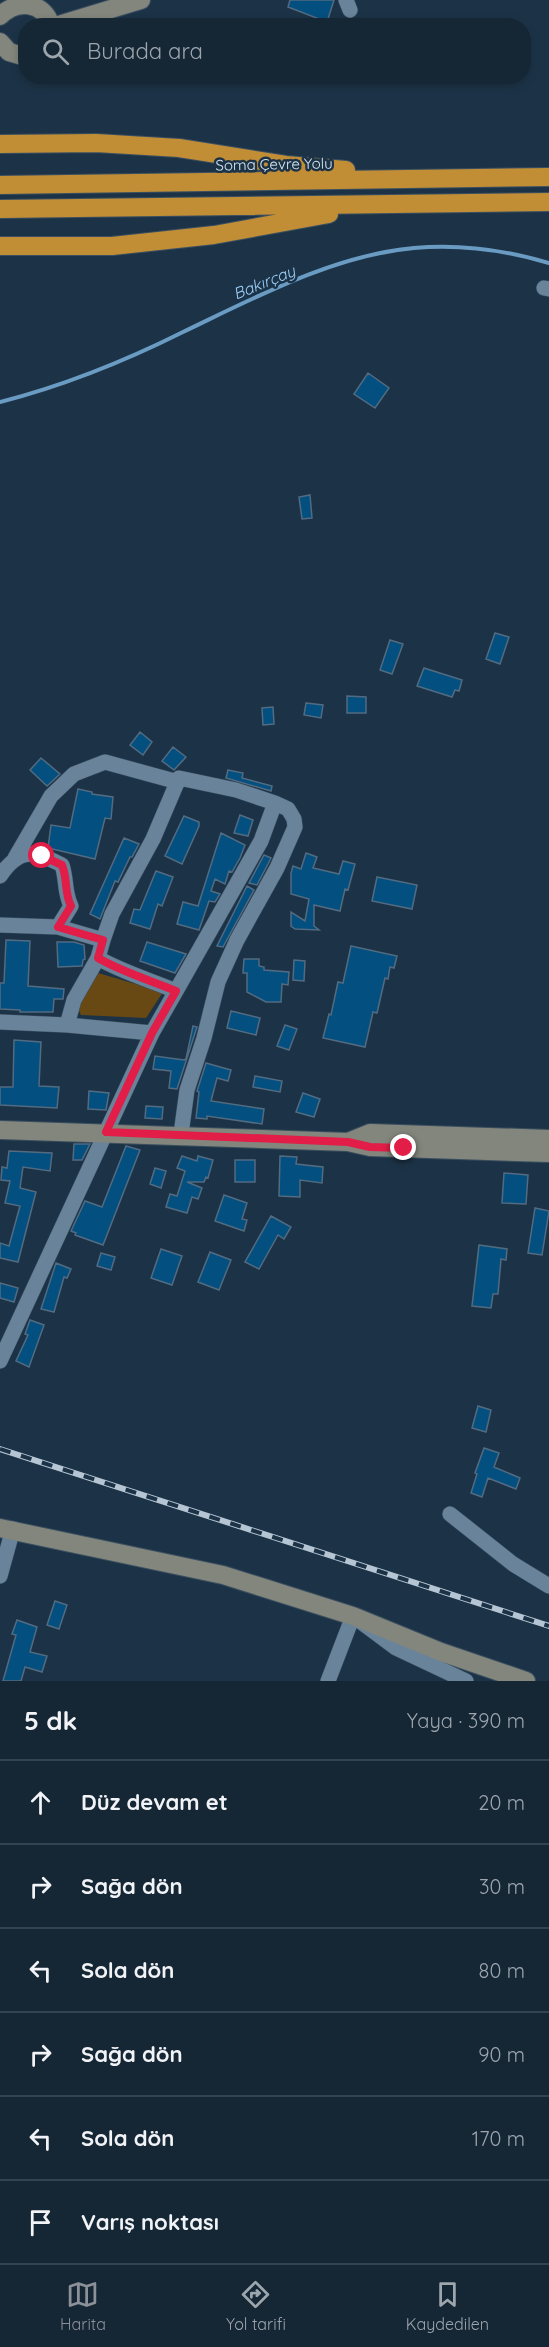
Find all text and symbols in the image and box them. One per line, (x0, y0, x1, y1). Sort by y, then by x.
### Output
search box (18, 18, 531, 84)
icon: search (39, 35, 72, 68)
text: Burada ara (87, 37, 203, 65)
street label: Soma Çevre Yolu (215, 153, 333, 175)
water label: Bakırçay (230, 260, 299, 304)
route start (28, 842, 54, 868)
route end (390, 1134, 416, 1160)
text: 5 dk (24, 1704, 77, 1737)
text: Yaya · 390 m (407, 1708, 525, 1733)
icon: ahead (24, 1786, 57, 1819)
text: Düz devam et (81, 1788, 228, 1816)
text: 20 m (478, 1790, 525, 1815)
icon: right (24, 1870, 57, 1903)
text: Sağa dön (81, 1872, 183, 1900)
text: 30 m (479, 1874, 525, 1899)
icon: left (24, 1954, 57, 1987)
text: Sola dön (81, 1956, 174, 1984)
text: 80 m (479, 1958, 525, 1983)
icon: right (24, 2038, 57, 2071)
text: Sağa dön (81, 2040, 183, 2068)
text: 90 m (478, 2042, 525, 2067)
icon: left (24, 2122, 57, 2155)
text: Sola dön (81, 2124, 174, 2152)
text: 170 m (472, 2126, 525, 2151)
icon: arrive (24, 2206, 57, 2239)
text: Varış noktası (81, 2208, 219, 2236)
tab: Harita (60, 2278, 106, 2334)
tab: Yol tarifi (226, 2278, 286, 2334)
tab: Kaydedilen (406, 2278, 489, 2334)

